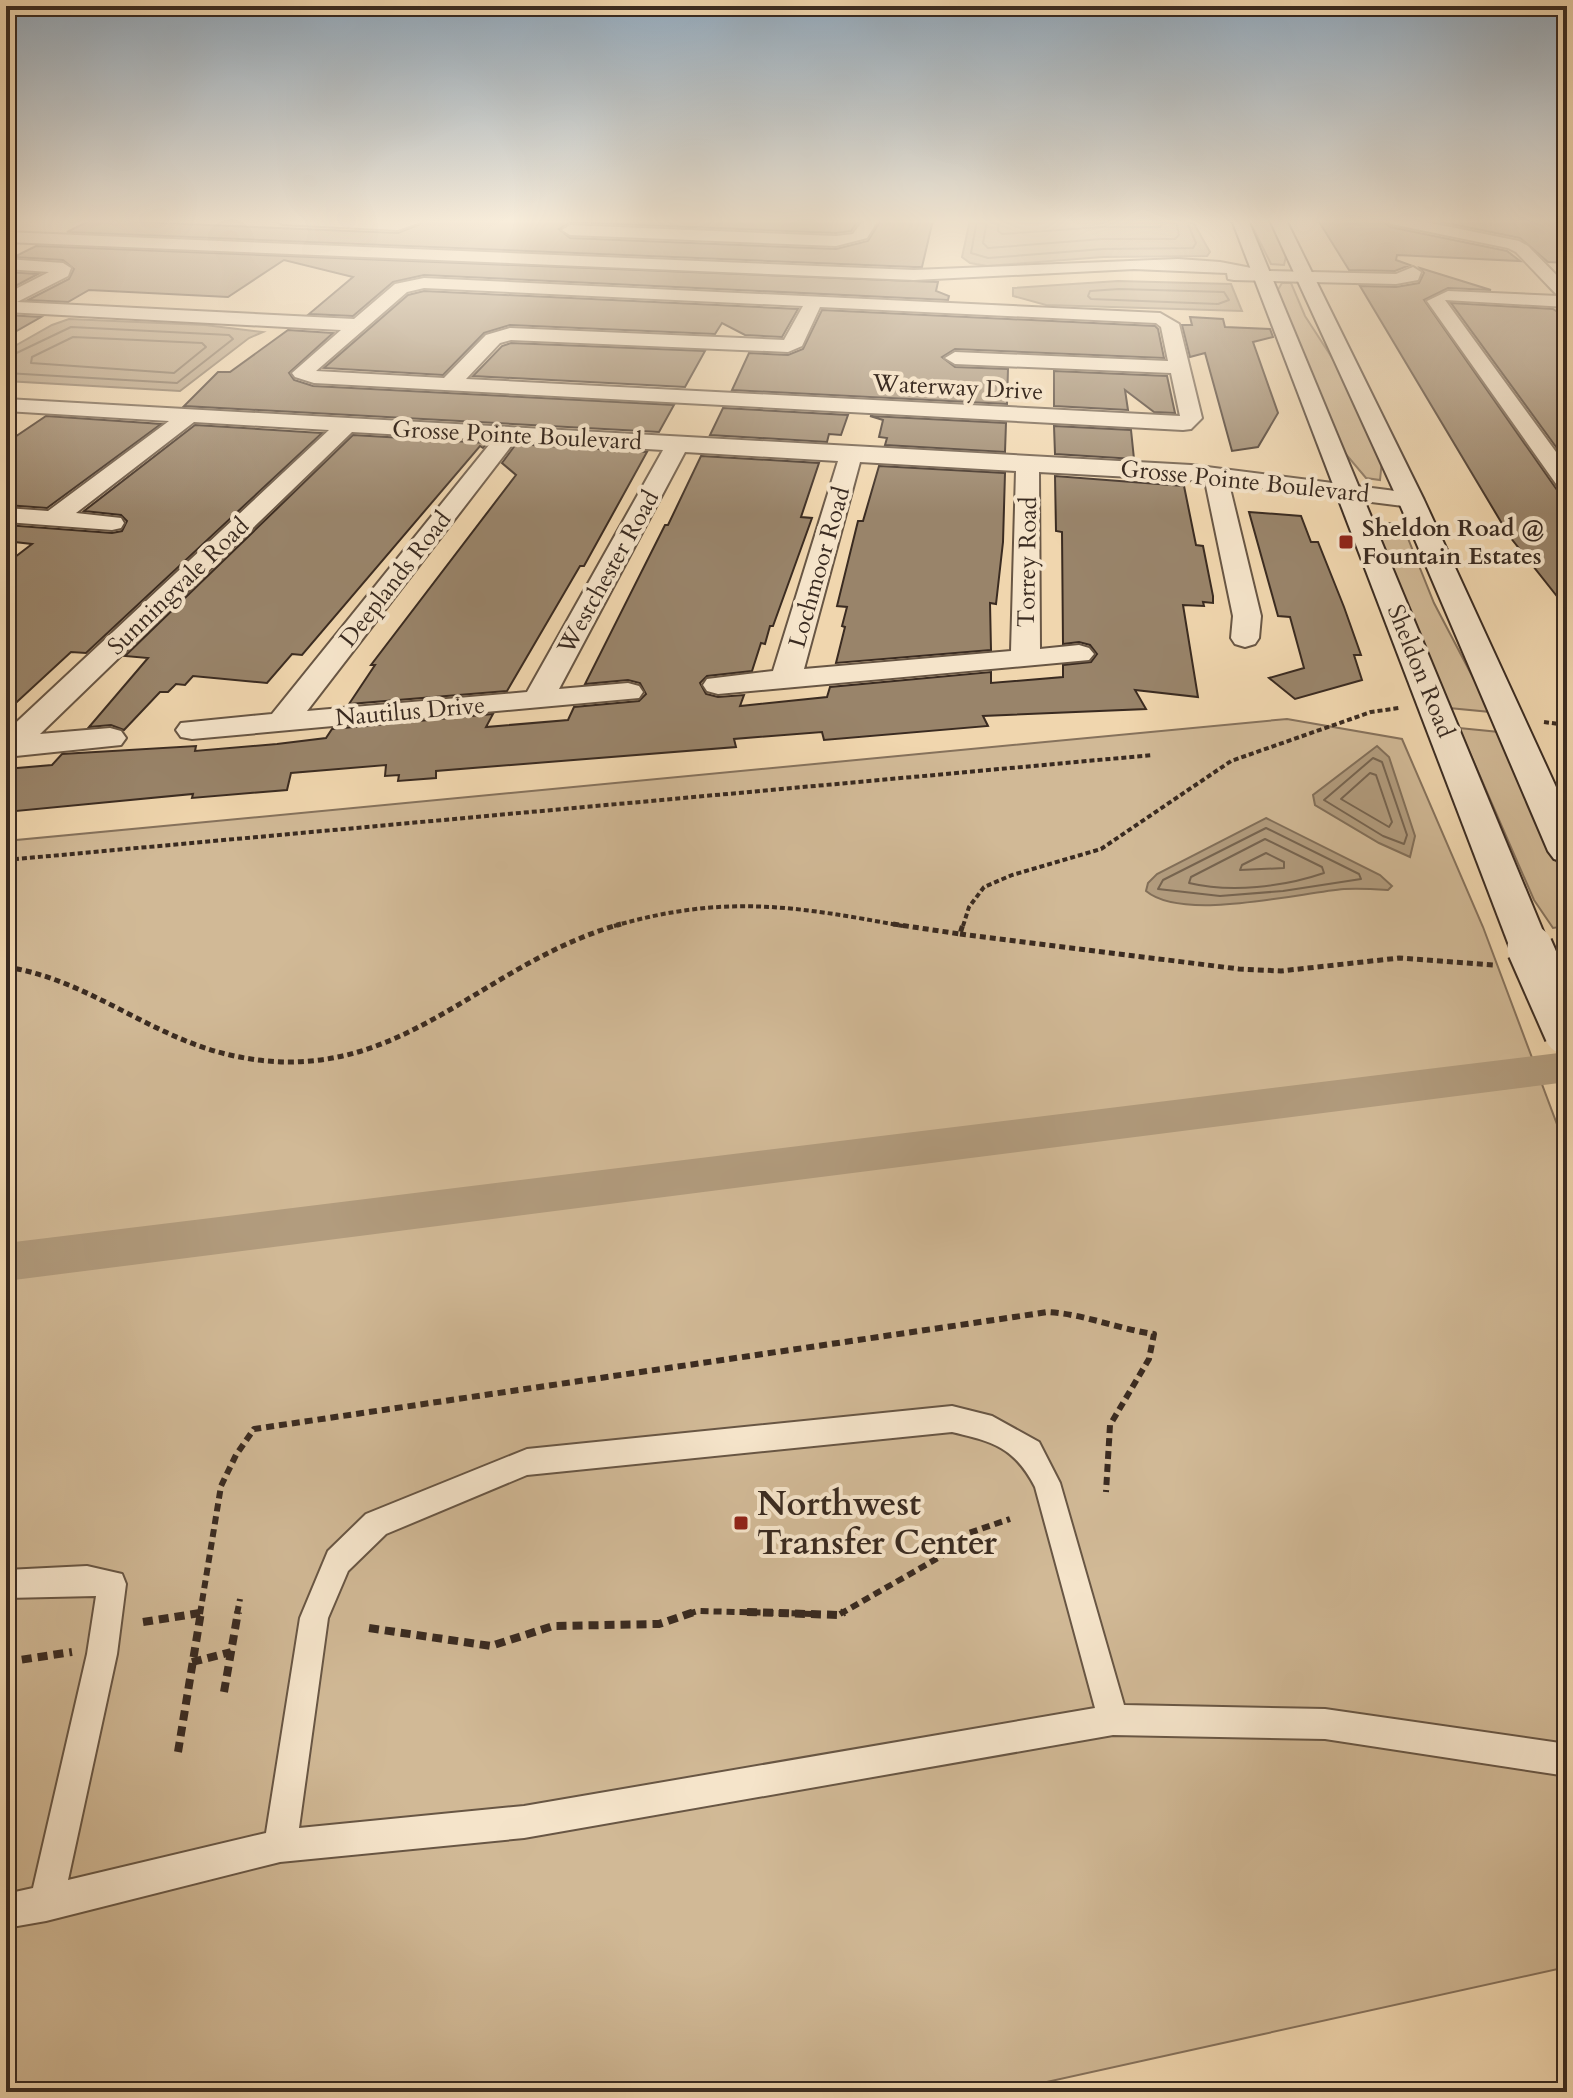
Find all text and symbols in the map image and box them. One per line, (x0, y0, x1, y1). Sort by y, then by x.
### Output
street label: Waterway Drive (871, 366, 1044, 408)
street label: Grosse Pointe Boulevard (391, 412, 643, 459)
street label: Grosse Pointe Boulevard (1119, 452, 1371, 511)
street label: Lochmoor Road (781, 483, 858, 651)
street label: Westchester Road (549, 484, 667, 661)
street label: Torrey Road (1010, 496, 1045, 628)
street label: Deeplands Road (332, 504, 459, 654)
street label: Sunningvale Road (100, 510, 257, 662)
place label: Sheldon Road @ Fountain Estates (1362, 512, 1545, 573)
marker: Sheldon Road @ Fountain Estates (1337, 533, 1355, 551)
street label: Sheldon Road (1379, 600, 1462, 743)
street label: Nautilus Drive (334, 689, 486, 734)
place label: Northwest Transfer Center (757, 1481, 997, 1566)
marker: Northwest Transfer Center (732, 1514, 750, 1532)

